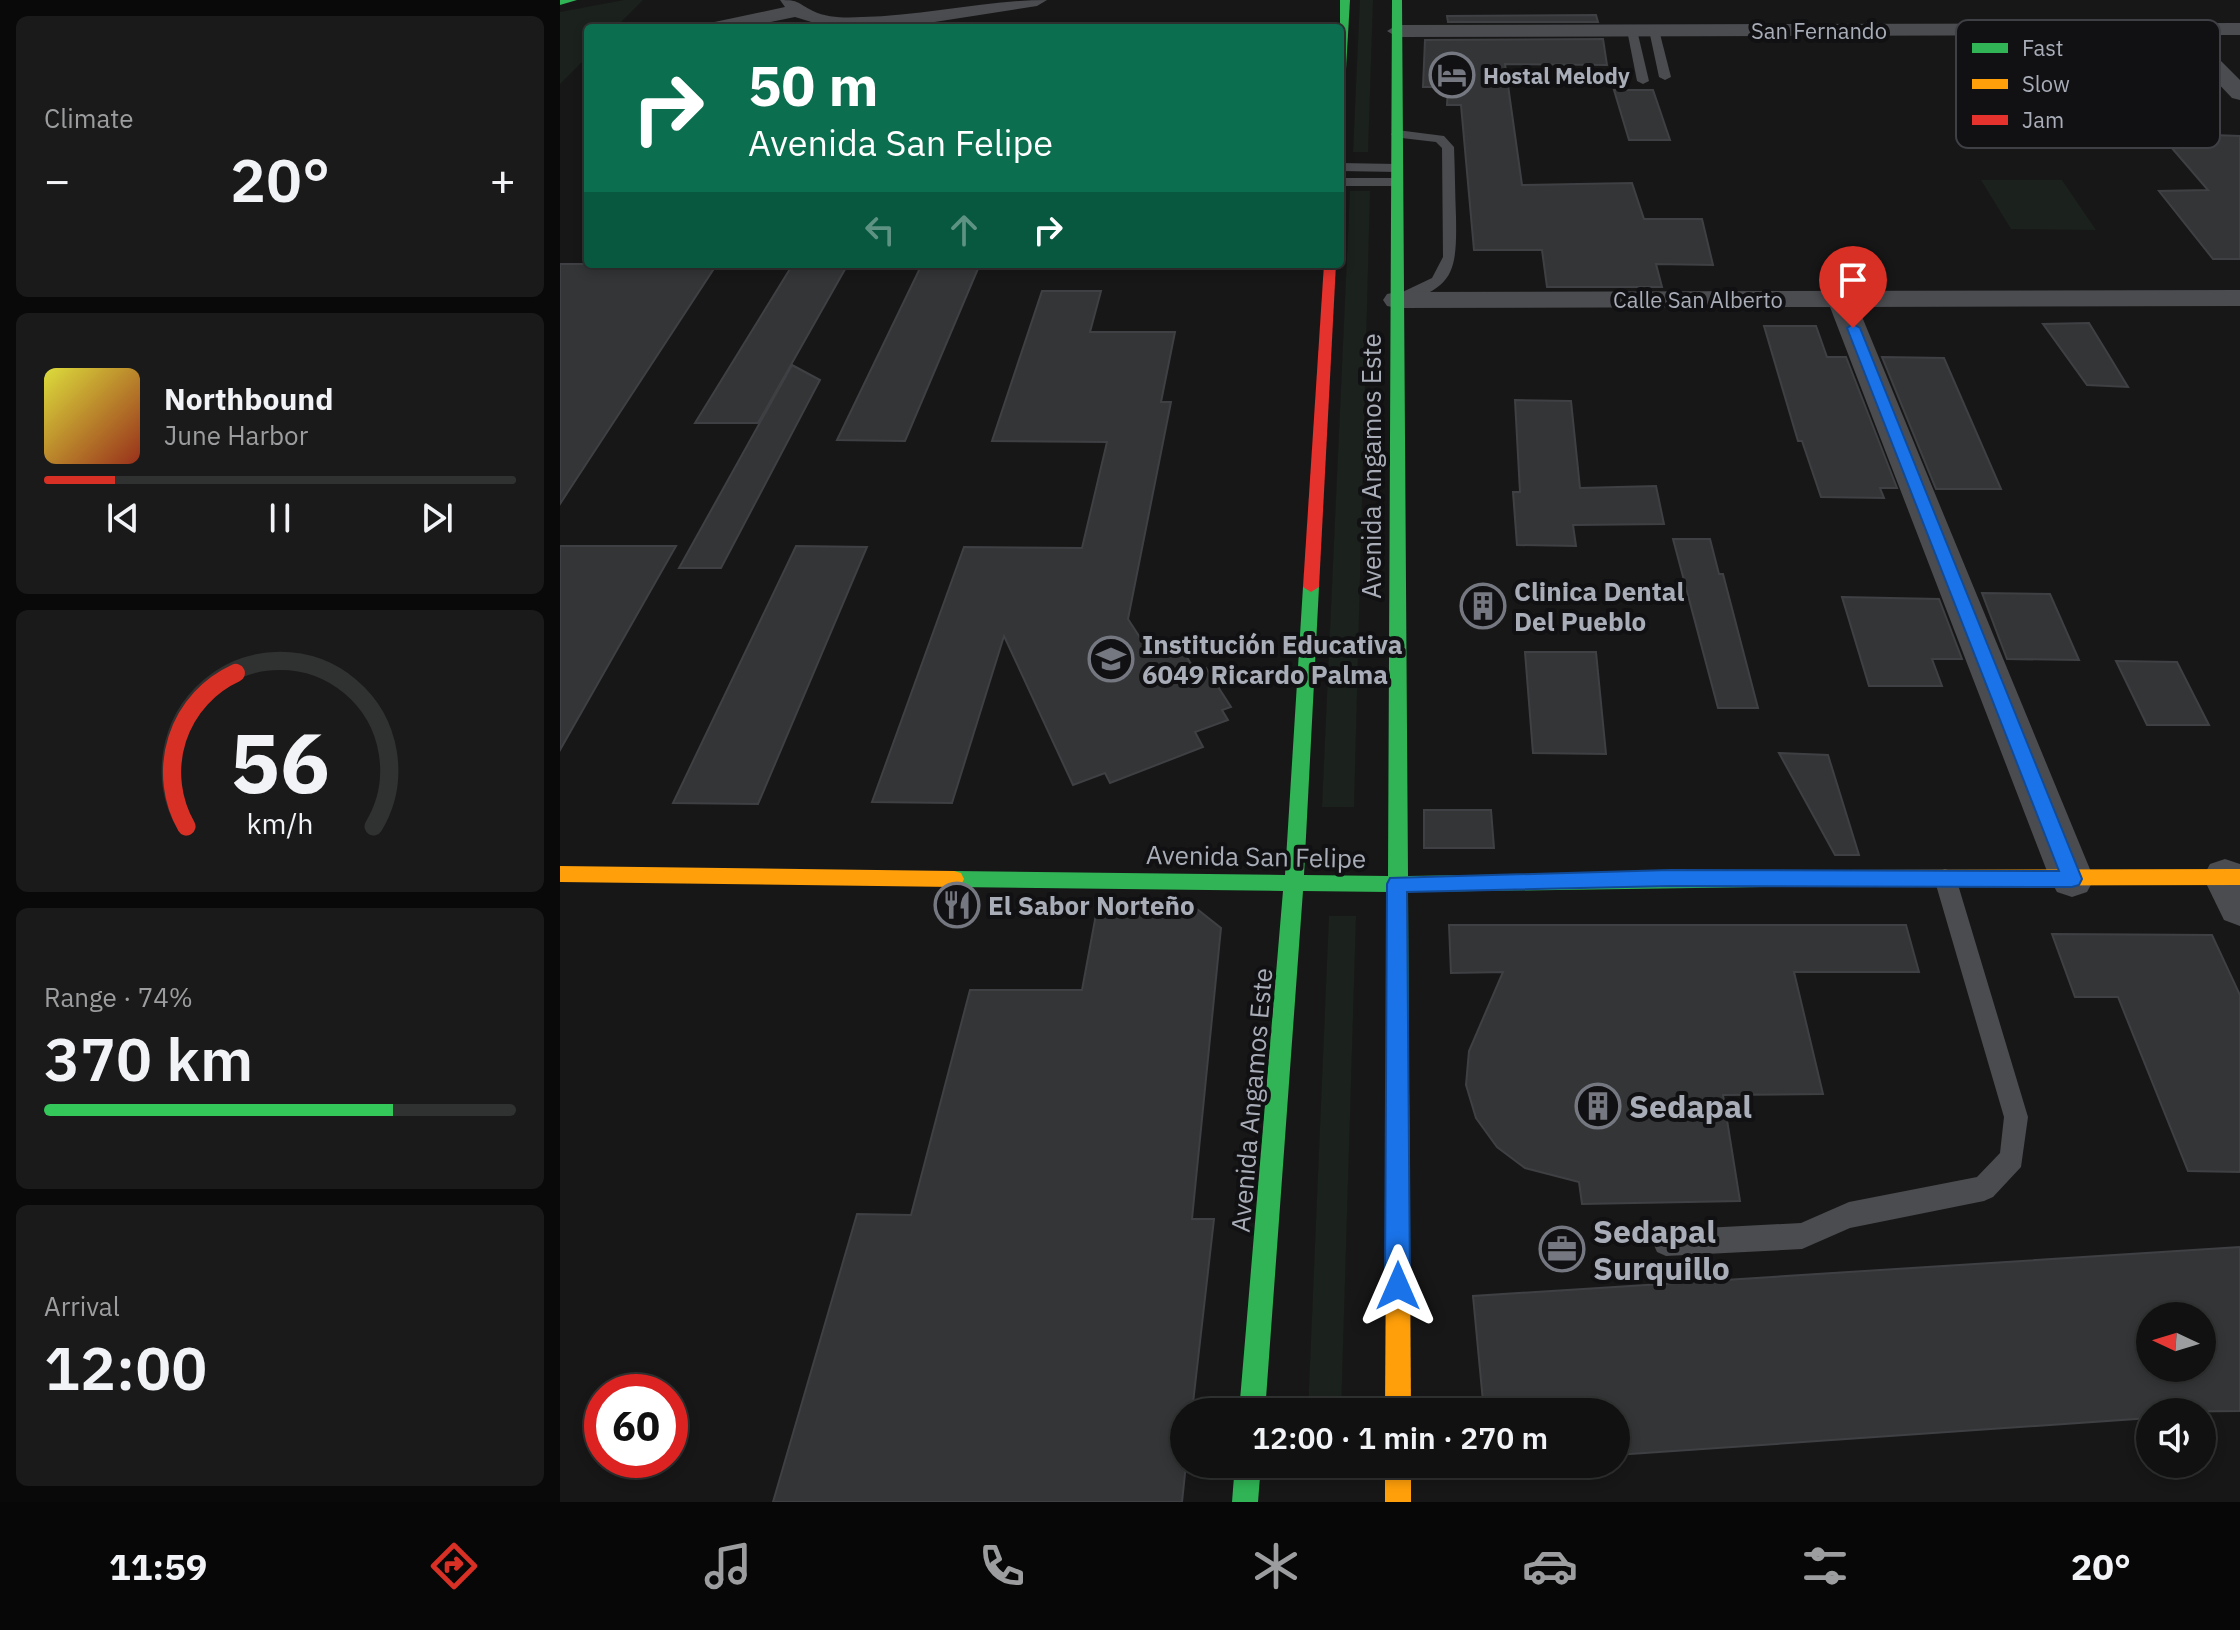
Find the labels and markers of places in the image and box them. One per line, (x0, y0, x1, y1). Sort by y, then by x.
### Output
hotel icon: Hostal Melody (1428, 51, 1476, 99)
place label: Hostal Melody (1483, 61, 1630, 90)
pin (1819, 246, 1887, 328)
place label: Clinica Dental Del Pueblo (1514, 574, 1685, 638)
building icon: Clinica Dental Del Pueblo (1459, 582, 1507, 630)
place label: Institución Educativa 6049 Ricardo Palma (1142, 627, 1403, 691)
school or university icon: Institución Educativa 6049 Ricardo Palma (1087, 635, 1135, 683)
restaurant icon: El Sabor Norteño (933, 881, 981, 929)
place label: El Sabor Norteño (988, 888, 1195, 922)
building icon: Sedapal (1574, 1082, 1622, 1130)
place label: Sedapal (1629, 1085, 1752, 1127)
place label: Sedapal Surquillo (1593, 1210, 1730, 1289)
office icon: Sedapal Surquillo (1538, 1225, 1586, 1273)

